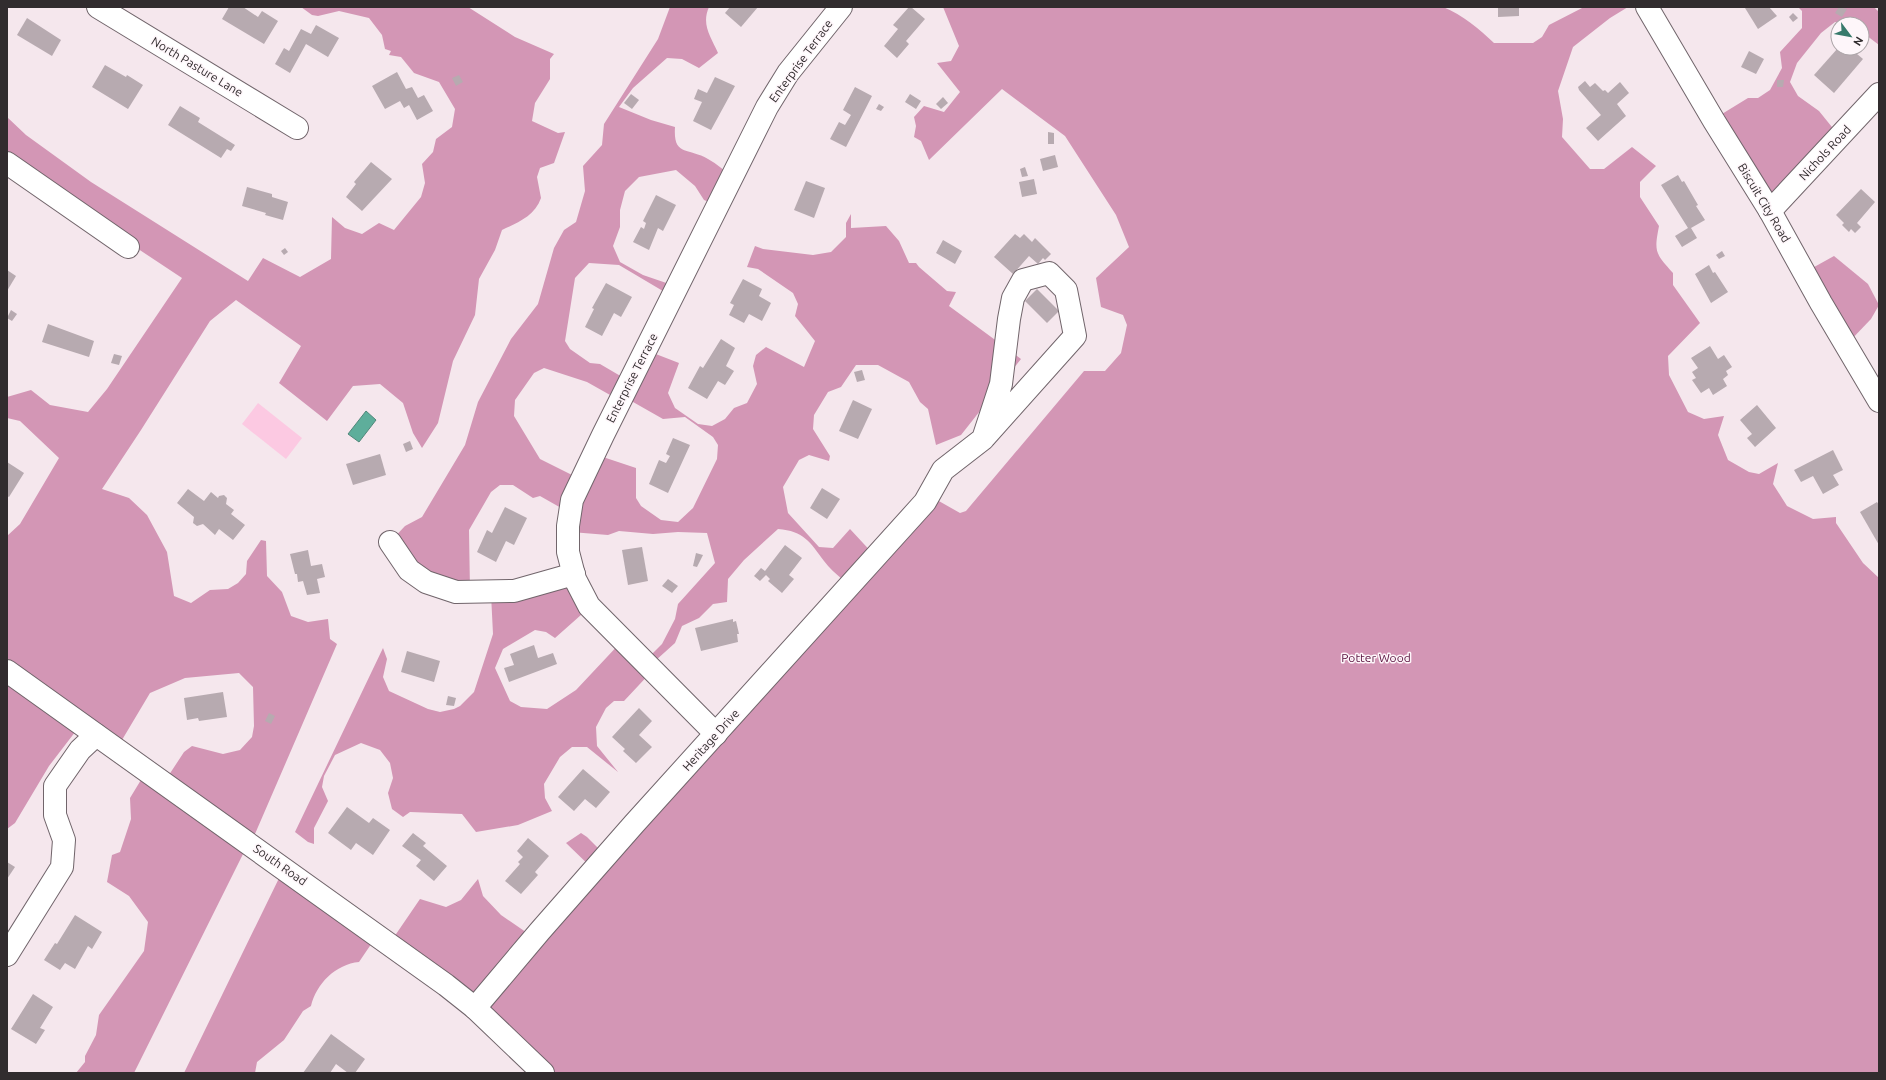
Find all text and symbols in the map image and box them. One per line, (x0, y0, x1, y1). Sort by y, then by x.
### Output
north arrow (1830, 16, 1870, 56)
street label: Enterprise Terrace (766, 17, 835, 104)
street label: North Pasture Lane (149, 34, 245, 99)
text: N (1851, 35, 1866, 48)
street label: Nichols Road (1796, 123, 1853, 183)
street label: Biscuit City Road (1736, 161, 1793, 245)
street label: Enterprise Terrace (603, 331, 660, 425)
park label: Potter Wood (1341, 651, 1411, 664)
street label: Heritage Drive (680, 706, 742, 773)
street label: South Road (251, 841, 309, 888)

